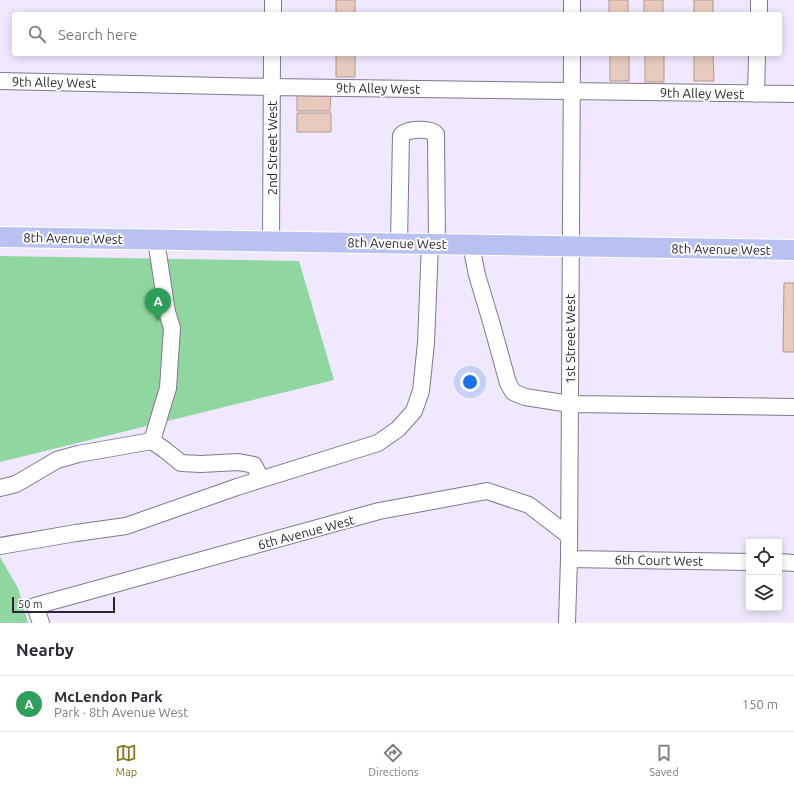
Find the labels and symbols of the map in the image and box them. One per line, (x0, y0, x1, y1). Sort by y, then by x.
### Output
street label: 9th Alley West (12, 74, 96, 90)
street label: 9th Alley West (336, 80, 420, 96)
street label: 9th Alley West (660, 85, 744, 101)
street label: 2nd Street West (265, 101, 279, 195)
street label: 8th Avenue West (23, 230, 123, 246)
street label: 8th Avenue West (347, 235, 447, 251)
street label: 8th Avenue West (671, 241, 771, 257)
pin: A (145, 288, 171, 321)
street label: 1st Street West (563, 294, 577, 384)
your location (460, 372, 480, 392)
street label: 6th Avenue West (256, 512, 356, 552)
street label: 6th Court West (615, 552, 703, 568)
scale bar (12, 595, 115, 614)

